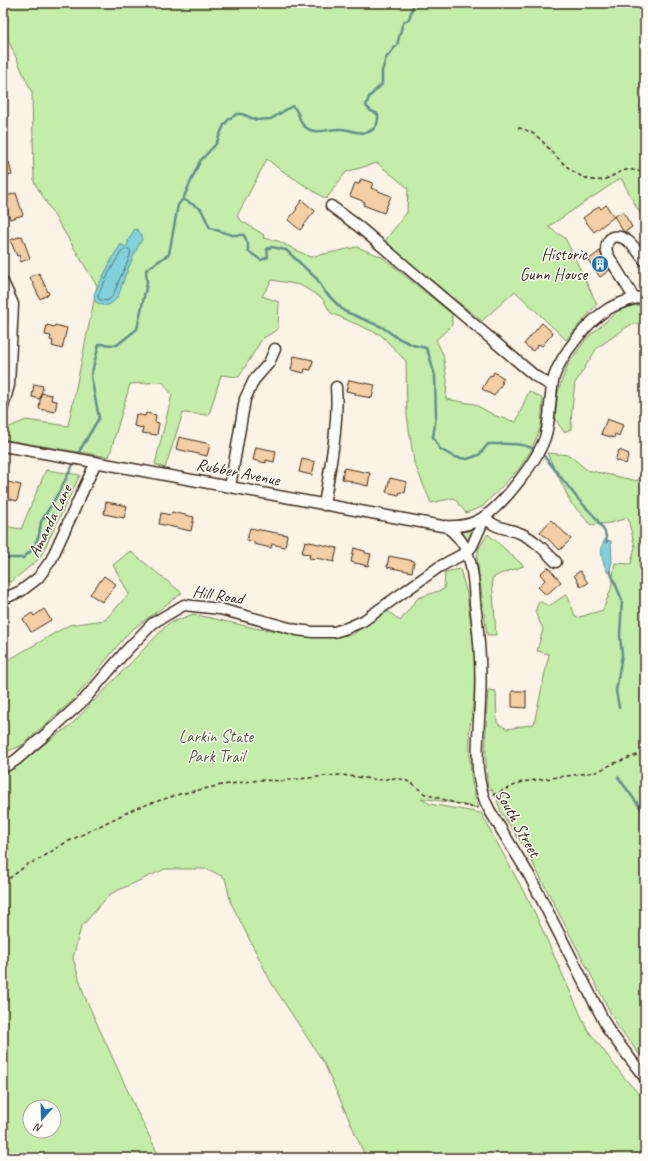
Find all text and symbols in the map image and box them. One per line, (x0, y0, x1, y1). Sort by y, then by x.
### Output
place label: Historic Gunn House (520, 244, 588, 285)
building icon: Historic Gunn House (590, 254, 610, 274)
street label: Rubber Avenue (195, 454, 283, 491)
street label: Amanda Lane (23, 480, 77, 561)
street label: Hill Road (191, 581, 247, 610)
park label: Larkin State Park Trail (179, 726, 255, 767)
street label: South Street (491, 785, 546, 863)
north arrow (22, 1099, 62, 1139)
text: N (31, 1120, 44, 1136)

